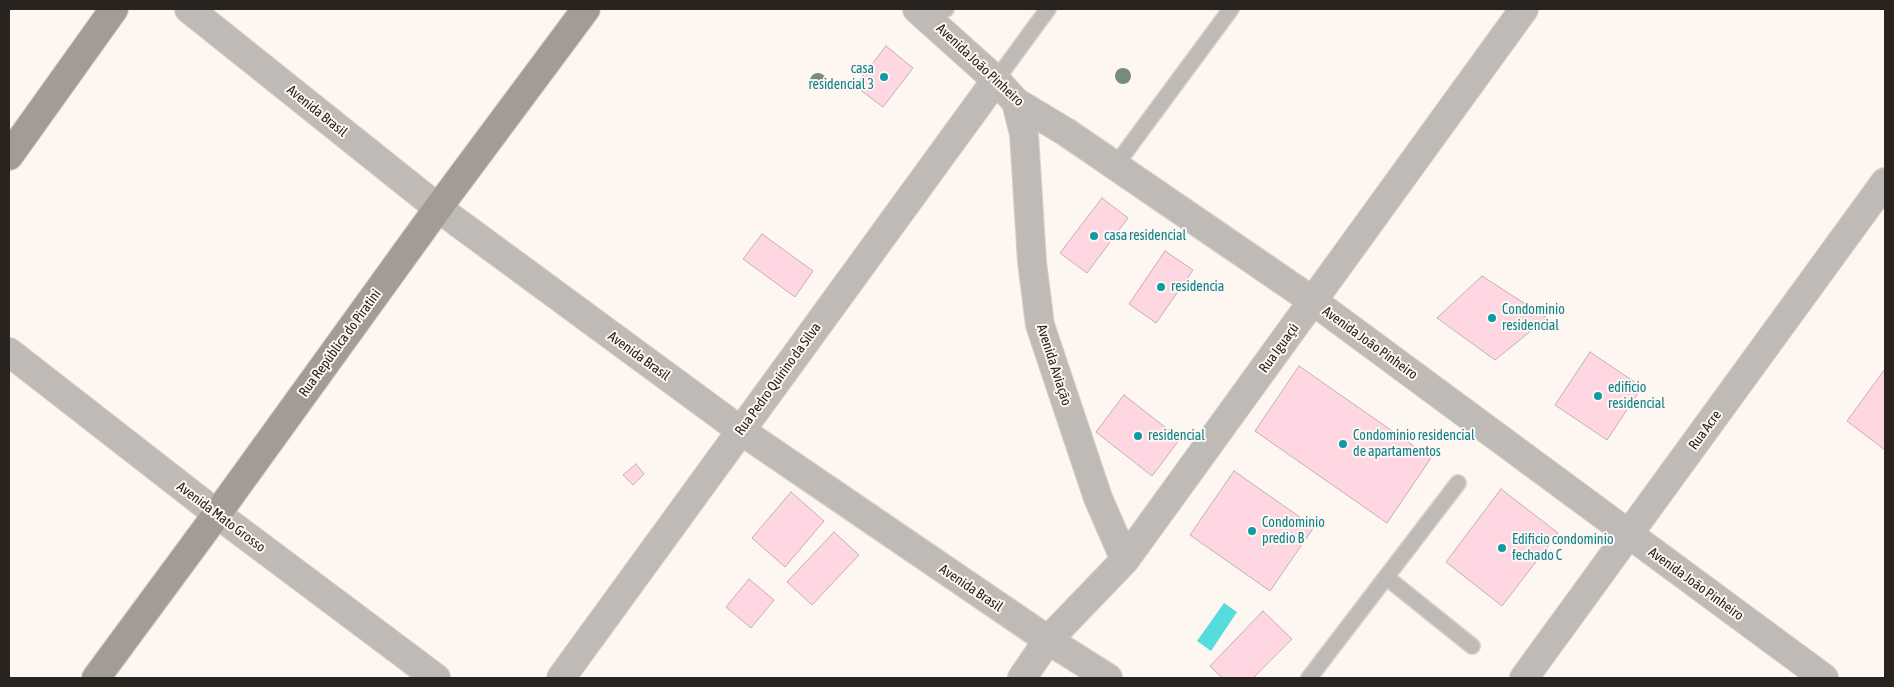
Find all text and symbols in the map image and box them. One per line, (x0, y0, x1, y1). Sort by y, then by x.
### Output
street label: Avenida João Pinheiro (933, 20, 1027, 110)
place label: casa residencial 3 (808, 61, 874, 94)
marker: casa residencial 3 (878, 71, 890, 83)
street label: Avenida Brasil (283, 82, 351, 140)
place label: casa residencial (1104, 228, 1186, 244)
marker: casa residencial (1088, 230, 1100, 242)
place label: residencia (1171, 279, 1224, 295)
marker: residencia (1155, 281, 1167, 293)
street label: Rua República do Piratini (295, 286, 385, 400)
place label: Condominio residencial (1502, 302, 1565, 334)
street label: Avenida João Pinheiro (1319, 303, 1421, 383)
marker: Condominio residencial (1486, 312, 1498, 324)
street label: Rua Pedro Quirino da Silva (731, 319, 825, 439)
street label: Rua Iguaçú (1255, 320, 1303, 376)
street label: Avenida Aviação (1033, 322, 1075, 408)
street label: Avenida Brasil (605, 328, 673, 384)
place label: edificio residencial (1608, 380, 1665, 412)
marker: edificio residencial (1592, 390, 1604, 402)
street label: Rua Acre (1685, 407, 1725, 453)
place label: residencial (1148, 428, 1205, 444)
place label: Condominio residencial de apartamentos (1353, 428, 1475, 461)
marker: residencial (1132, 430, 1144, 442)
marker: Condominio residencial de apartamentos (1337, 438, 1349, 450)
street label: Avenida Mato Grosso (173, 478, 269, 556)
place label: Condominio predio B (1262, 515, 1325, 548)
marker: Condominio predio B (1246, 525, 1258, 537)
place label: Edificio condominio fechado C (1512, 532, 1613, 564)
marker: Edificio condominio fechado C (1496, 542, 1508, 554)
street label: Avenida João Pinheiro (1645, 544, 1747, 624)
street label: Avenida Brasil (936, 561, 1006, 615)

